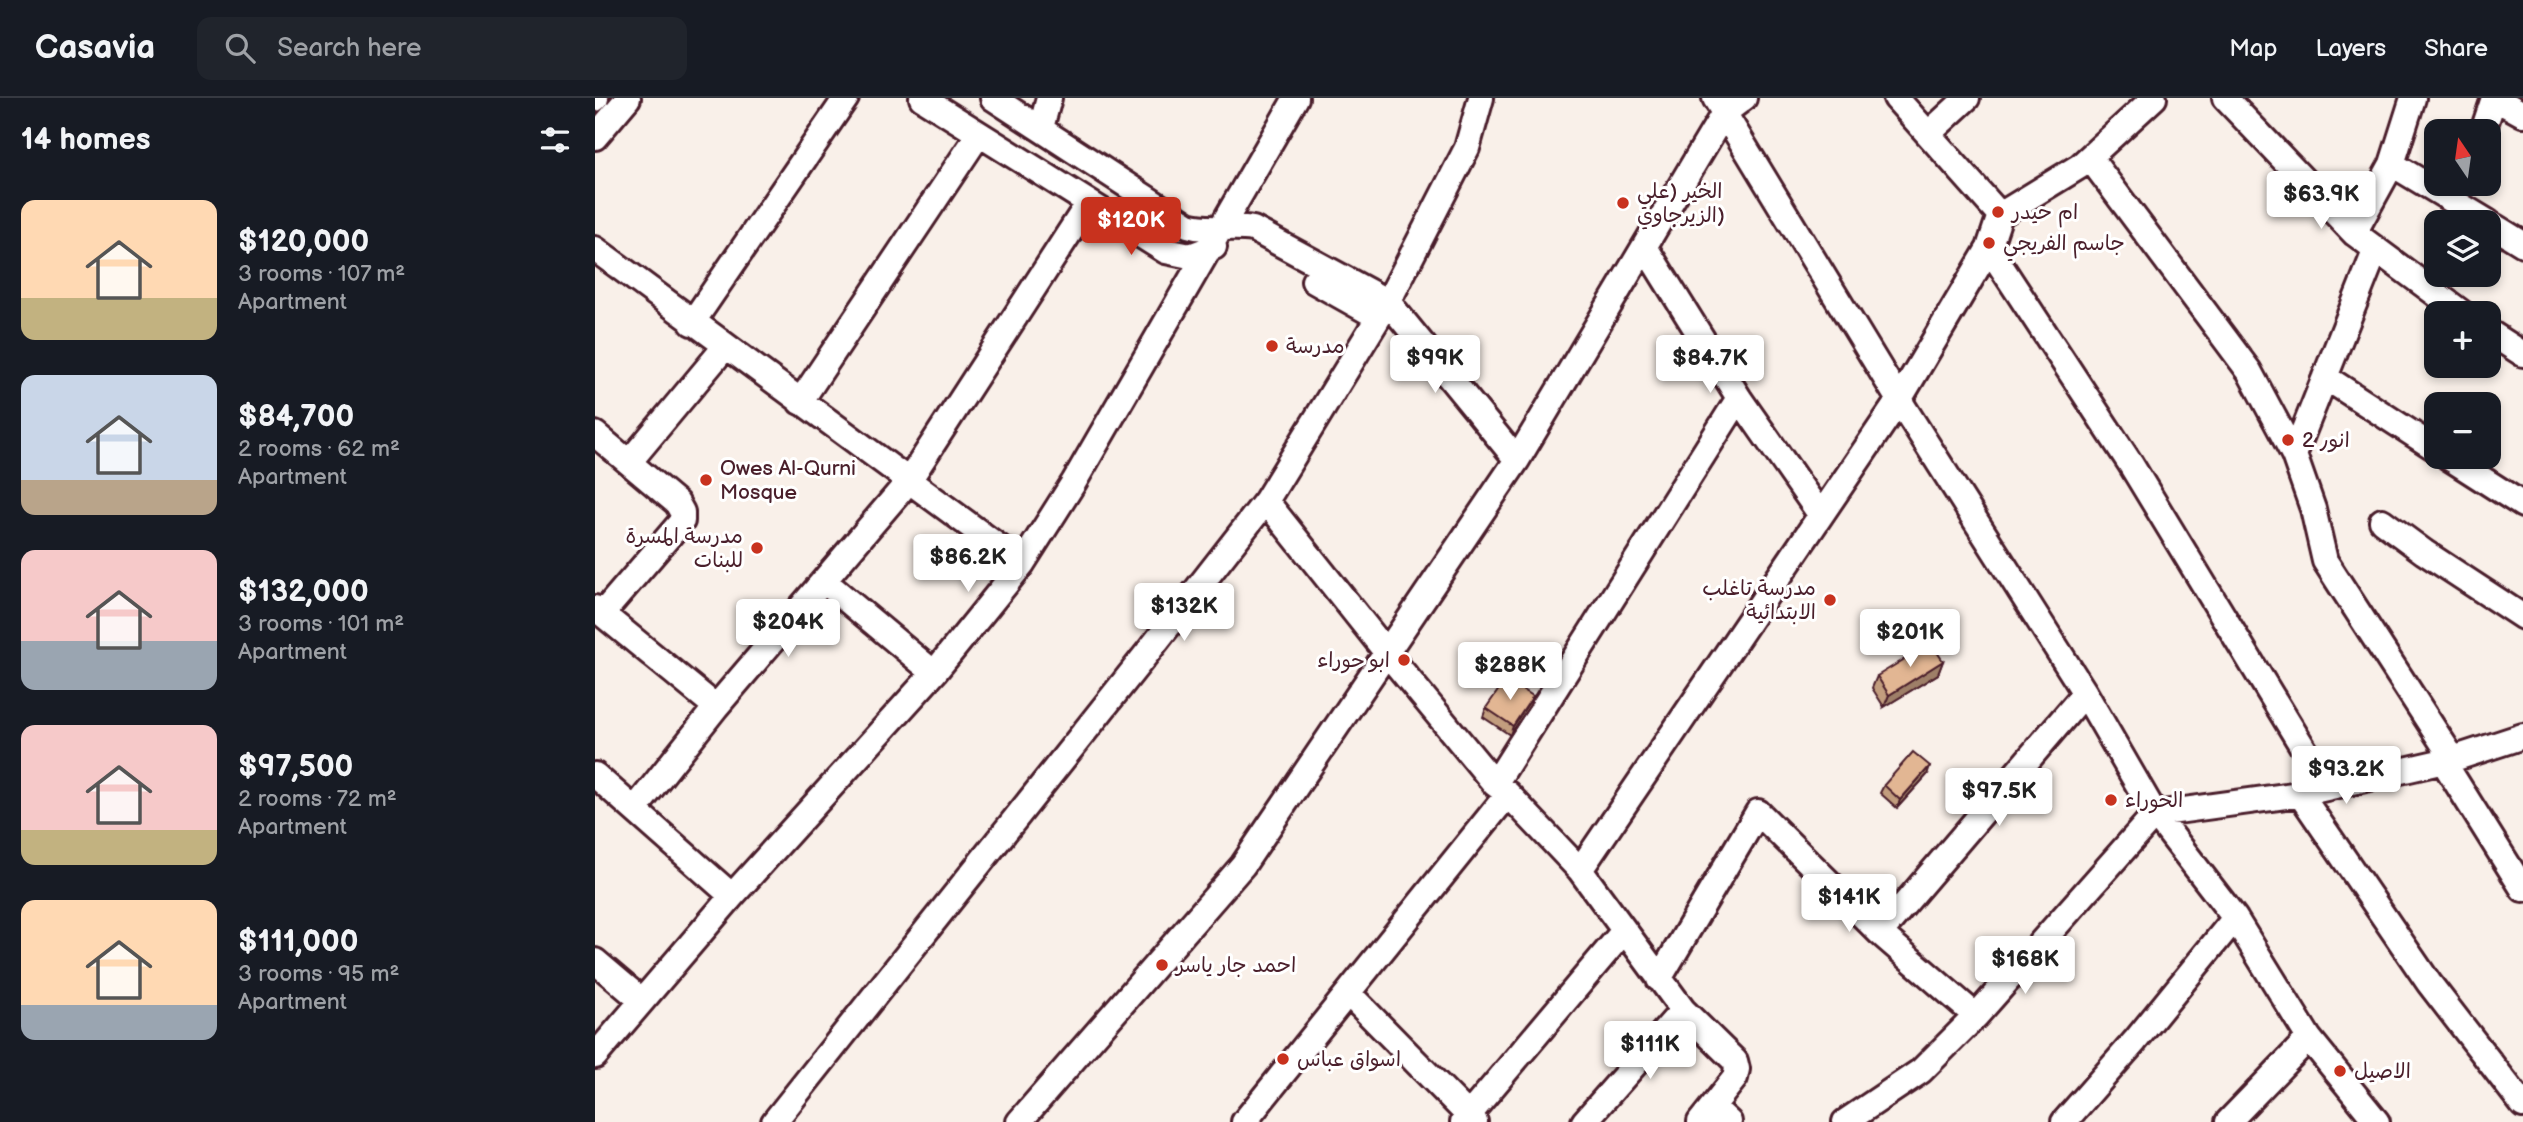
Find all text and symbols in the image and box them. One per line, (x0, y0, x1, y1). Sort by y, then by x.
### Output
search box (197, 17, 687, 80)
text: Casavia (35, 28, 155, 68)
icon: search (221, 29, 259, 67)
text: Search here (277, 33, 421, 64)
text: Map (2229, 34, 2277, 63)
text: Layers (2315, 34, 2386, 63)
text: Share (2424, 34, 2488, 63)
north arrow (2424, 119, 2501, 196)
map controls (2424, 119, 2501, 469)
icon: filters (536, 121, 574, 159)
text: 14 homes (21, 122, 150, 158)
pin: $63.9K (2264, 172, 2378, 231)
place label: الخير (علي الزيرجاوي) (1637, 179, 1725, 230)
text: $63.9K (2283, 180, 2359, 208)
marker: الخير (علي الزيرجاوي) (1615, 195, 1631, 211)
pin: $120K (1082, 198, 1180, 257)
place label: ام حيدر (2010, 200, 2078, 228)
marker: ام حيدر (1990, 204, 2006, 220)
text: $120K (1097, 206, 1165, 234)
button: layers (2424, 210, 2501, 287)
text: $120,000 (238, 224, 369, 260)
icon: home (77, 228, 161, 312)
place label: جاسم الفريجي (2003, 231, 2125, 262)
marker: جاسم الفريجي (1981, 235, 1997, 251)
text: 3 rooms · 107 m² (238, 260, 405, 288)
text: Apartment (238, 288, 347, 316)
button: + (2424, 301, 2501, 378)
place label: مدرسة (1286, 334, 1345, 359)
pin: $99K (1394, 336, 1476, 395)
pin: $84.7K (1653, 336, 1767, 395)
marker: مدرسة (1264, 338, 1280, 354)
text: $99K (1406, 344, 1464, 372)
text: $84.7K (1672, 344, 1748, 372)
button: − (2424, 392, 2501, 469)
text: $84,700 (238, 399, 354, 435)
icon: home (77, 403, 161, 487)
place label: انور 2 (2302, 428, 2350, 453)
marker: انور 2 (2280, 432, 2296, 448)
text: 2 rooms · 62 m² (238, 435, 400, 463)
place label: Owes Al-Qurni Mosque (720, 456, 856, 505)
text: Apartment (238, 463, 347, 491)
marker: Owes Al-Qurni Mosque (698, 472, 714, 488)
place label: مدرسة المسرة للبنات (625, 524, 743, 573)
pin: $86.2K (911, 534, 1025, 594)
marker: مدرسة المسرة للبنات (749, 540, 765, 556)
text: $86.2K (929, 543, 1007, 571)
text: $132,000 (238, 574, 369, 610)
place label: مدرسة تاغلب الابتدائية (1702, 576, 1816, 625)
icon: home (77, 578, 161, 662)
pin: $132K (1135, 584, 1233, 643)
text: $132K (1150, 592, 1218, 620)
marker: مدرسة تاغلب الابتدائية (1822, 592, 1838, 608)
pin: $204K (739, 600, 837, 659)
text: $204K (752, 608, 824, 636)
text: 3 rooms · 101 m² (238, 610, 404, 638)
pin: $201K (1861, 610, 1959, 669)
text: $201K (1876, 618, 1944, 646)
text: Apartment (238, 638, 347, 666)
pin: $288K (1461, 642, 1559, 702)
place label: ابو حوراء (1317, 648, 1390, 674)
text: $288K (1474, 651, 1546, 679)
marker: ابو حوراء (1396, 652, 1412, 668)
pin: $93.2K (2289, 746, 2403, 806)
text: $97,500 (238, 749, 353, 785)
icon: home (77, 753, 161, 837)
text: $93.2K (2308, 755, 2384, 783)
pin: $97.5K (1942, 768, 2056, 828)
text: $97.5K (1961, 777, 2037, 805)
text: 2 rooms · 72 m² (238, 785, 397, 813)
place label: الحوراء (2125, 788, 2183, 814)
marker: الحوراء (2103, 792, 2119, 808)
text: Apartment (238, 813, 347, 841)
pin: $141K (1800, 874, 1898, 934)
text: $141K (1817, 883, 1881, 911)
text: $111,000 (238, 924, 358, 960)
icon: home (77, 928, 161, 1012)
pin: $168K (1976, 936, 2074, 996)
text: $168K (1991, 945, 2059, 973)
place label: احمد جار ياسر (1174, 953, 1296, 978)
marker: احمد جار ياسر (1154, 957, 1170, 973)
text: 3 rooms · 95 m² (238, 960, 399, 988)
text: Apartment (238, 988, 347, 1016)
pin: $111K (1601, 1021, 1699, 1081)
text: $111K (1620, 1030, 1680, 1058)
place label: اسواق عباس (1297, 1047, 1401, 1072)
marker: اسواق عباس (1275, 1051, 1291, 1067)
place label: الاصيل (2354, 1059, 2411, 1084)
marker: الاصيل (2332, 1063, 2348, 1079)

